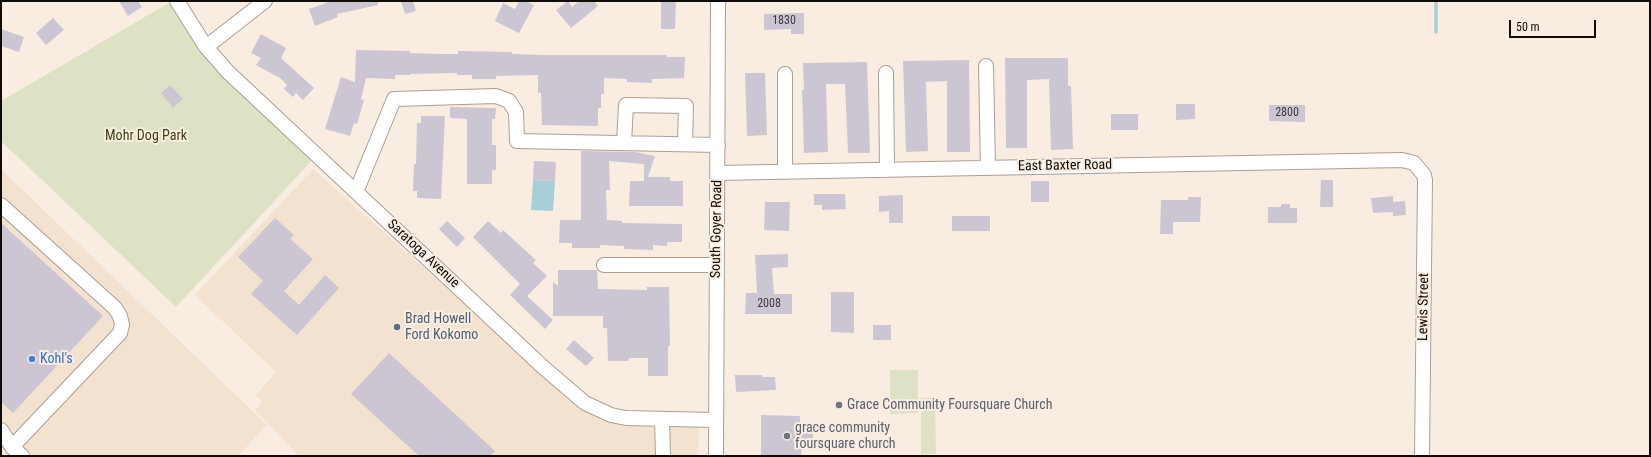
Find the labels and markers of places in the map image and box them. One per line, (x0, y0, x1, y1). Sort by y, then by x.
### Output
place label: Brad Howell Ford Kokomo (405, 311, 478, 344)
marker: Brad Howell Ford Kokomo (392, 322, 402, 332)
place label: Kohl's (40, 351, 73, 367)
marker: Kohl's (27, 354, 37, 364)
place label: Grace Community Foursquare Church (847, 397, 1052, 413)
marker: Grace Community Foursquare Church (834, 400, 844, 410)
place label: grace community foursquare church (795, 420, 896, 452)
marker: grace community foursquare church (782, 431, 792, 441)

